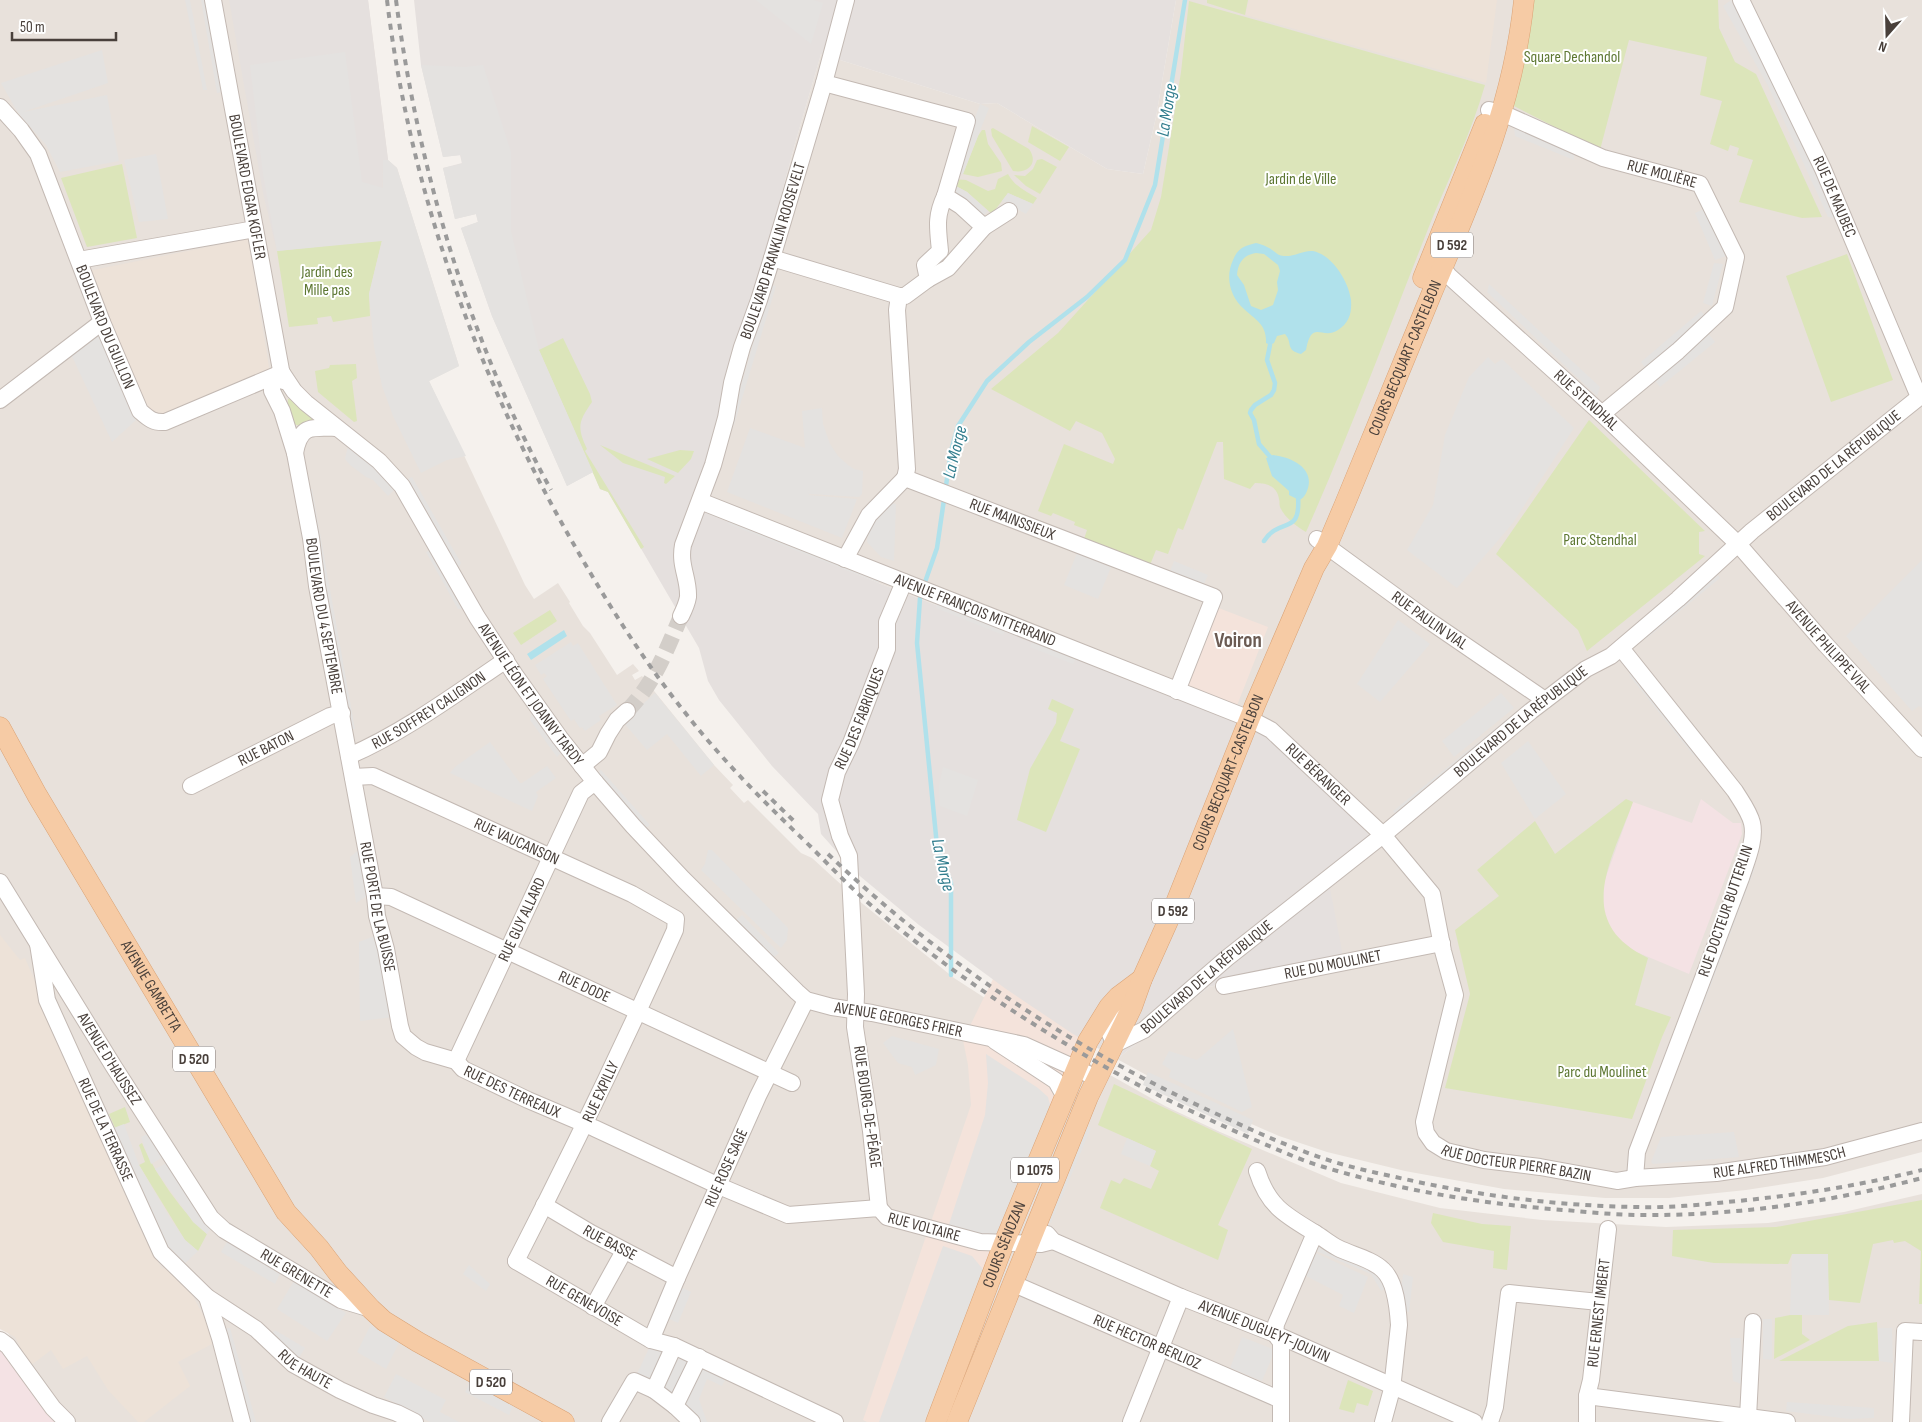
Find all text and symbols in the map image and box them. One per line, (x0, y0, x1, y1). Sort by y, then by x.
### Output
scale bar (12, 10, 116, 42)
north arrow (1862, 10, 1912, 60)
text: 50 m (20, 18, 45, 37)
text: N (1876, 37, 1889, 56)
park label: Square Dechandol (1524, 48, 1620, 67)
water label: La Morge (1152, 82, 1182, 138)
street label: BOULEVARD EDGAR KOFLER (225, 113, 270, 261)
street label: RUE DE MAUBEC (1809, 153, 1860, 241)
street label: RUE MOLIÈRE (1625, 155, 1699, 192)
street label: BOULEVARD FRANKLIN ROOSEVELT (736, 160, 809, 342)
park label: Jardin de Ville (1264, 170, 1337, 189)
road number: D 592 (1431, 232, 1473, 258)
street label: BOULEVARD DU GUILLON (72, 262, 139, 392)
park label: Jardin des Mille pas (300, 263, 353, 300)
street label: COURS BECQUART-CASTELBON (1364, 277, 1446, 438)
street label: RUE STENDHAL (1550, 366, 1623, 435)
street label: BOULEVARD DE LA RÉPUBLIQUE (1763, 406, 1905, 525)
water label: La Morge (938, 424, 972, 480)
street label: RUE MAINSSIEUX (967, 494, 1058, 544)
park label: Parc Stendhal (1563, 531, 1637, 550)
street label: BOULEVARD DU 4 SEPTEMBRE (302, 537, 347, 696)
street label: AVENUE FRANÇOIS MITTERRAND (891, 569, 1059, 651)
street label: RUE PAULIN VIAL (1388, 587, 1471, 654)
street label: AVENUE PHILIPPE VIAL (1781, 596, 1875, 697)
street label: AVENUE LÉON ET JOANNY TARDY (474, 619, 588, 770)
district label: Voiron (1214, 628, 1262, 653)
street label: BOULEVARD DE LA RÉPUBLIQUE (1450, 662, 1592, 781)
street label: RUE DES FABRIQUES (830, 665, 888, 773)
street label: RUE SOFFREY CALIGNON (369, 667, 489, 753)
street label: COURS BECQUART-CASTELBON (1188, 692, 1268, 853)
street label: RUE BATON (235, 726, 297, 770)
street label: RUE BÉRANGER (1282, 739, 1355, 809)
street label: RUE VAUCANSON (471, 814, 562, 869)
water label: La Morge (927, 837, 959, 893)
street label: RUE PORTE DE LA BUISSE (356, 840, 400, 974)
street label: RUE DOCTEUR BUTTERLIN (1695, 843, 1757, 979)
street label: RUE GUY ALLARD (494, 874, 550, 965)
road number: D 592 (1152, 898, 1194, 924)
street label: BOULEVARD DE LA RÉPUBLIQUE (1137, 916, 1277, 1038)
street label: AVENUE GAMBETTA (116, 936, 186, 1035)
street label: RUE DU MOULINET (1283, 946, 1384, 983)
street label: RUE DODE (555, 967, 613, 1007)
street label: AVENUE GEORGES FRIER (832, 998, 964, 1041)
street label: AVENUE D'HAUSSEZ (73, 1008, 146, 1109)
street label: RUE BOURG-DE-PÉAGE (849, 1045, 885, 1169)
road number: D 520 (173, 1046, 215, 1072)
street label: RUE EXPILLY (579, 1058, 624, 1126)
street label: RUE DES TERREAUX (461, 1061, 563, 1122)
park label: Parc du Moulinet (1557, 1063, 1647, 1082)
street label: RUE DE LA TERRASSE (74, 1075, 137, 1184)
street label: RUE ROSE SAGE (700, 1126, 752, 1210)
street label: RUE DOCTEUR PIERRE BAZIN (1437, 1141, 1593, 1186)
street label: RUE ALFRED THIMMESCH (1712, 1142, 1848, 1183)
road number: D 1075 (1011, 1158, 1059, 1182)
street label: COURS SÉNOZAN (978, 1199, 1030, 1290)
street label: RUE VOLTAIRE (886, 1208, 962, 1246)
street label: RUE BASSE (579, 1221, 640, 1265)
street label: RUE GRENETTE (257, 1245, 336, 1302)
street label: RUE ERNEST IMBERT (1583, 1257, 1614, 1368)
street label: RUE GENEVOISE (543, 1271, 626, 1331)
street label: AVENUE DUGUEYT-JOUVIN (1195, 1295, 1333, 1367)
street label: RUE HECTOR BERLIOZ (1090, 1310, 1204, 1374)
street label: RUE HAUTE (274, 1345, 335, 1393)
road number: D 520 (470, 1370, 512, 1394)

